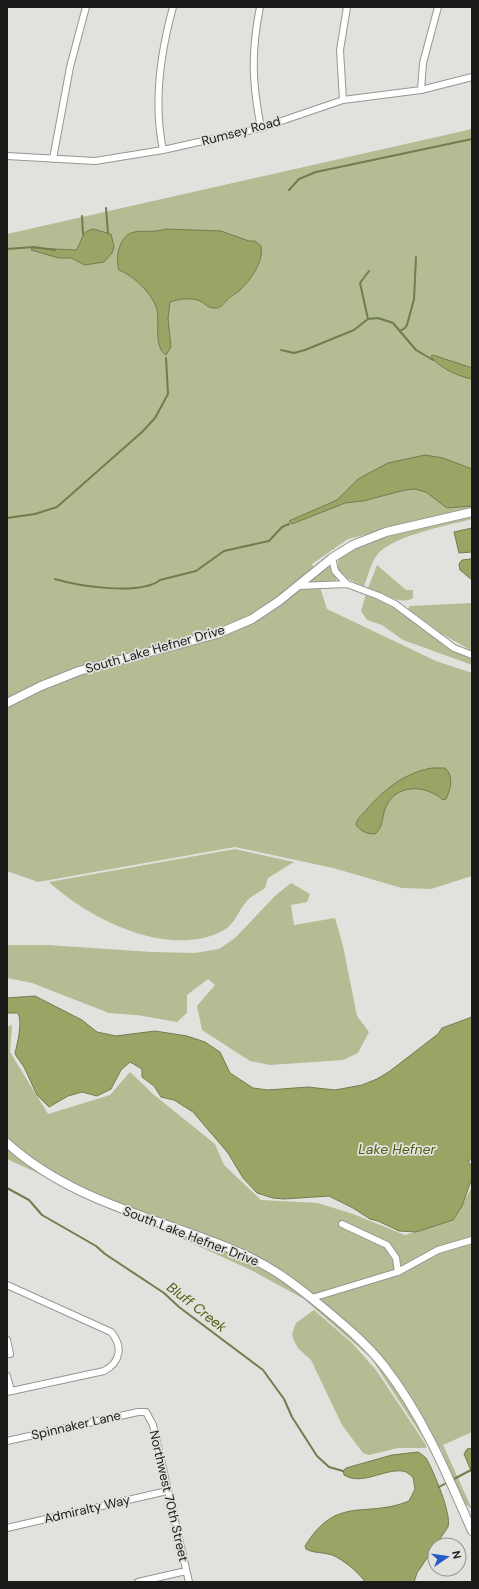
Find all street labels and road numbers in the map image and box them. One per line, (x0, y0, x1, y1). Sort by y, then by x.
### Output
street label: Rumsey Road (200, 112, 282, 150)
street label: South Lake Hefner Drive (83, 621, 227, 677)
street label: South Lake Hefner Drive (121, 1202, 261, 1270)
street label: Spinnaker Lane (30, 1406, 122, 1444)
street label: Northwest 70th Street (146, 1429, 192, 1563)
street label: Admiralty Way (42, 1491, 132, 1527)

